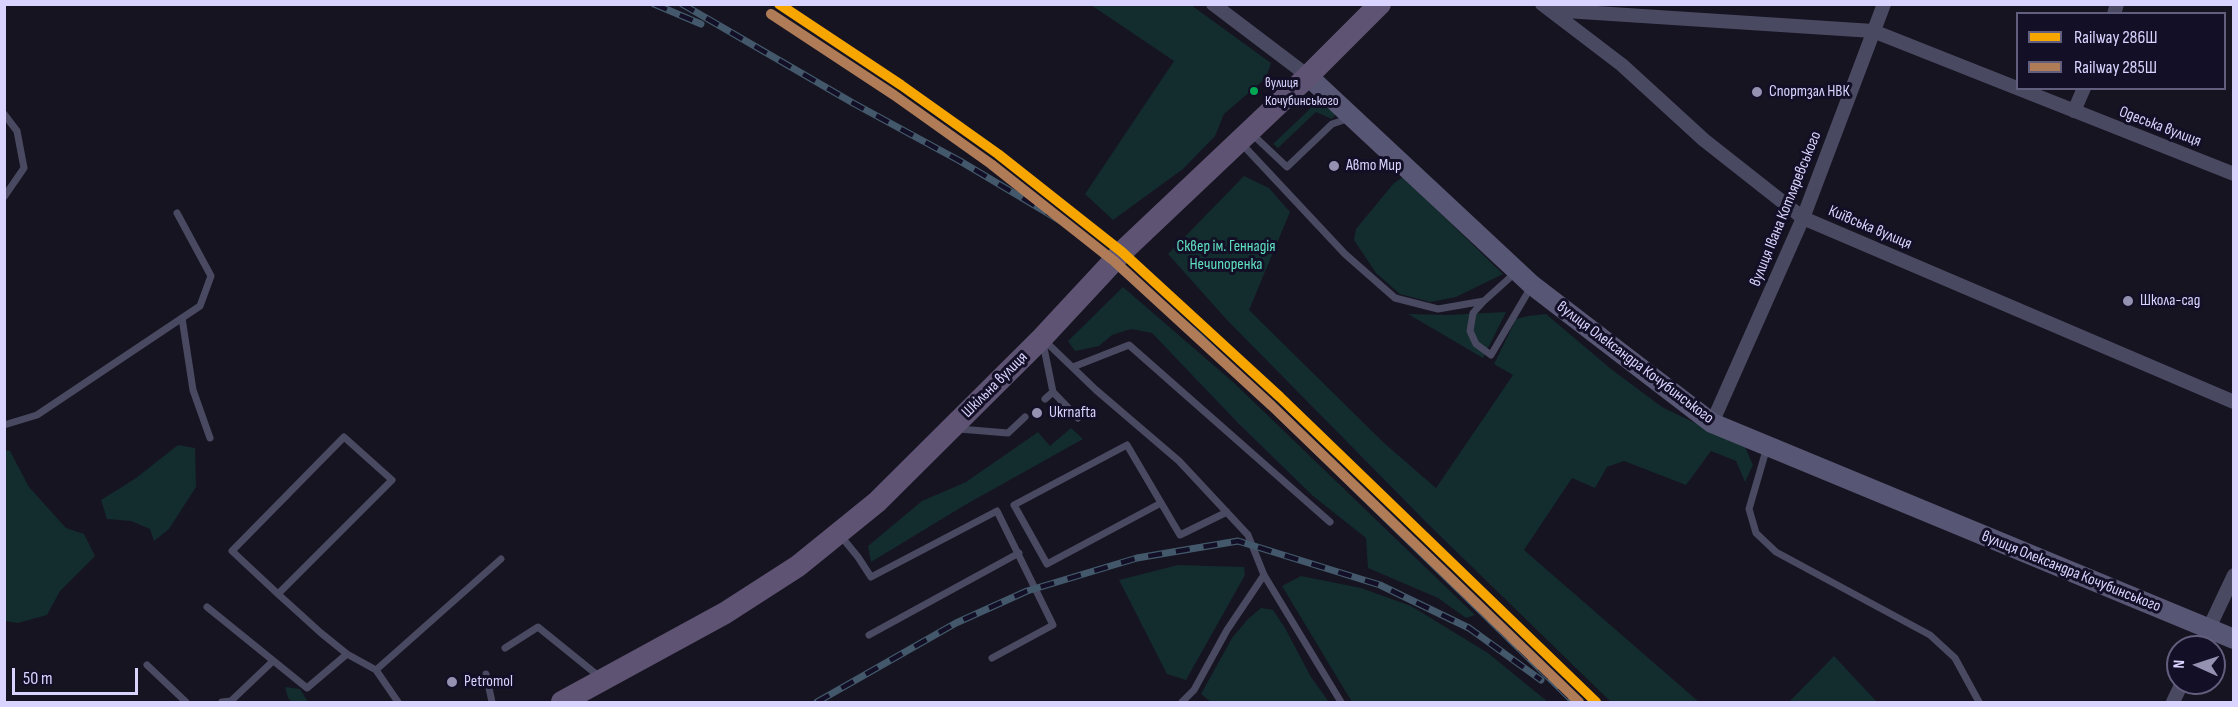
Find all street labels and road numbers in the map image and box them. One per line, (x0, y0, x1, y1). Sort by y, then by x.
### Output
street label: Одеська вулиця (2116, 103, 2204, 151)
street label: вулиця Івана Котляревського (1746, 129, 1826, 289)
street label: Київська вулиця (1825, 202, 1915, 254)
street label: вулиця Олександра Кочубинського (1553, 298, 1717, 428)
street label: Шкільна вулиця (958, 348, 1032, 422)
street label: вулиця Олександра Кочубинського (1979, 527, 2163, 617)

